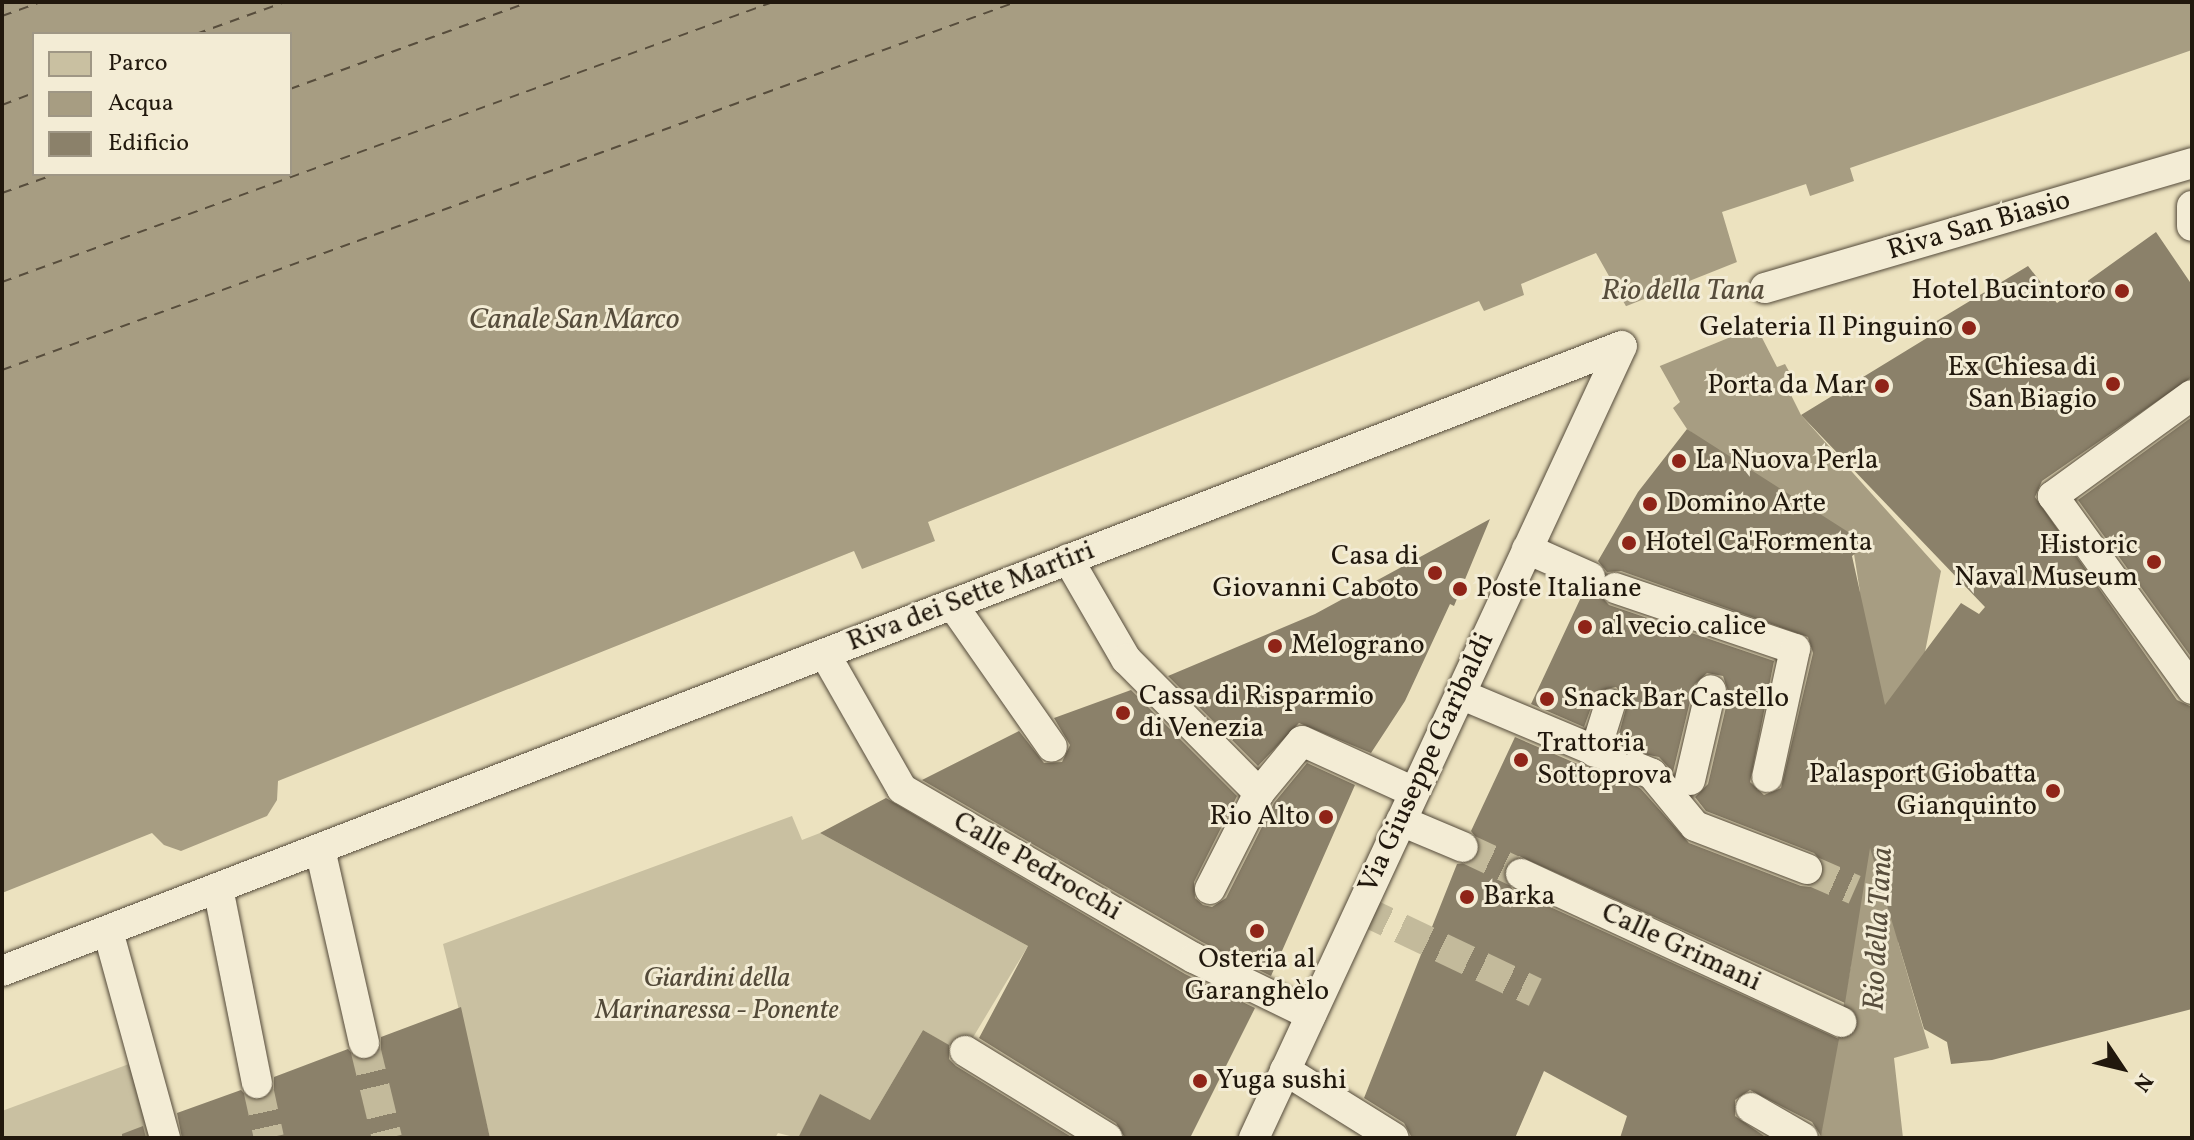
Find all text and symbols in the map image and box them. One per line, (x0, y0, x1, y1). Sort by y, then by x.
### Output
legend (32, 32, 292, 176)
text: Parco (108, 47, 167, 81)
text: Acqua (108, 87, 174, 121)
text: Edificio (108, 127, 189, 161)
street label: Riva San Biasio (1884, 184, 2074, 268)
water label: Rio della Tana (1601, 273, 1765, 309)
place label: Hotel Bucintoro (1911, 274, 2106, 308)
marker: Hotel Bucintoro (2113, 282, 2131, 300)
water label: Canale San Marco (469, 302, 679, 338)
place label: Gelateria Il Pinguino (1699, 311, 1953, 345)
marker: Gelateria Il Pinguino (1960, 319, 1978, 337)
place label: Ex Chiesa di San Biagio (1948, 351, 2097, 417)
place label: Porta da Mar (1707, 369, 1866, 403)
marker: Ex Chiesa di San Biagio (2104, 375, 2122, 393)
marker: Porta da Mar (1873, 377, 1891, 395)
place label: La Nuova Perla (1695, 444, 1879, 478)
marker: La Nuova Perla (1670, 452, 1688, 470)
place label: Domino Arte (1666, 487, 1826, 521)
marker: Domino Arte (1641, 495, 1659, 513)
place label: Hotel Ca'Formenta (1645, 526, 1873, 560)
place label: Historic Naval Museum (1954, 529, 2138, 595)
street label: Riva dei Sette Martiri (843, 534, 1099, 660)
marker: Hotel Ca'Formenta (1620, 534, 1638, 552)
place label: Casa di Giovanni Caboto (1212, 540, 1419, 606)
marker: Historic Naval Museum (2145, 553, 2163, 571)
marker: Casa di Giovanni Caboto (1426, 564, 1444, 582)
place label: Poste Italiane (1476, 572, 1641, 606)
marker: Poste Italiane (1451, 580, 1469, 598)
place label: al vecio calice (1601, 610, 1767, 644)
marker: al vecio calice (1576, 618, 1594, 636)
street label: Via Giuseppe Garibaldi (1352, 628, 1502, 898)
place label: Melograno (1291, 629, 1425, 663)
marker: Melograno (1266, 637, 1284, 655)
place label: Cassa di Risparmio di Venezia (1139, 680, 1374, 746)
place label: Snack Bar Castello (1563, 682, 1789, 716)
marker: Snack Bar Castello (1538, 690, 1556, 708)
marker: Cassa di Risparmio di Venezia (1114, 704, 1132, 722)
place label: Trattoria Sottoprova (1537, 727, 1672, 793)
marker: Trattoria Sottoprova (1512, 751, 1530, 769)
place label: Palasport Giobatta Gianquinto (1809, 758, 2037, 824)
marker: Palasport Giobatta Gianquinto (2044, 782, 2062, 800)
place label: Rio Alto (1209, 800, 1310, 834)
street label: Calle Pedrocchi (947, 805, 1127, 929)
marker: Rio Alto (1317, 808, 1335, 826)
water label: Rio della Tana (1857, 846, 1901, 1012)
place label: Barka (1483, 880, 1555, 914)
marker: Barka (1458, 888, 1476, 906)
street label: Calle Grimani (1596, 896, 1766, 1000)
marker: Osteria al Garanghèlo (1248, 922, 1266, 940)
place label: Osteria al Garanghèlo (1185, 943, 1329, 1009)
park label: Giardini della Marinaressa - Ponente (595, 962, 839, 1028)
north arrow (2082, 1028, 2162, 1108)
place label: Yuga sushi (1216, 1064, 1347, 1098)
text: N (2125, 1067, 2159, 1097)
marker: Yuga sushi (1191, 1072, 1209, 1090)

